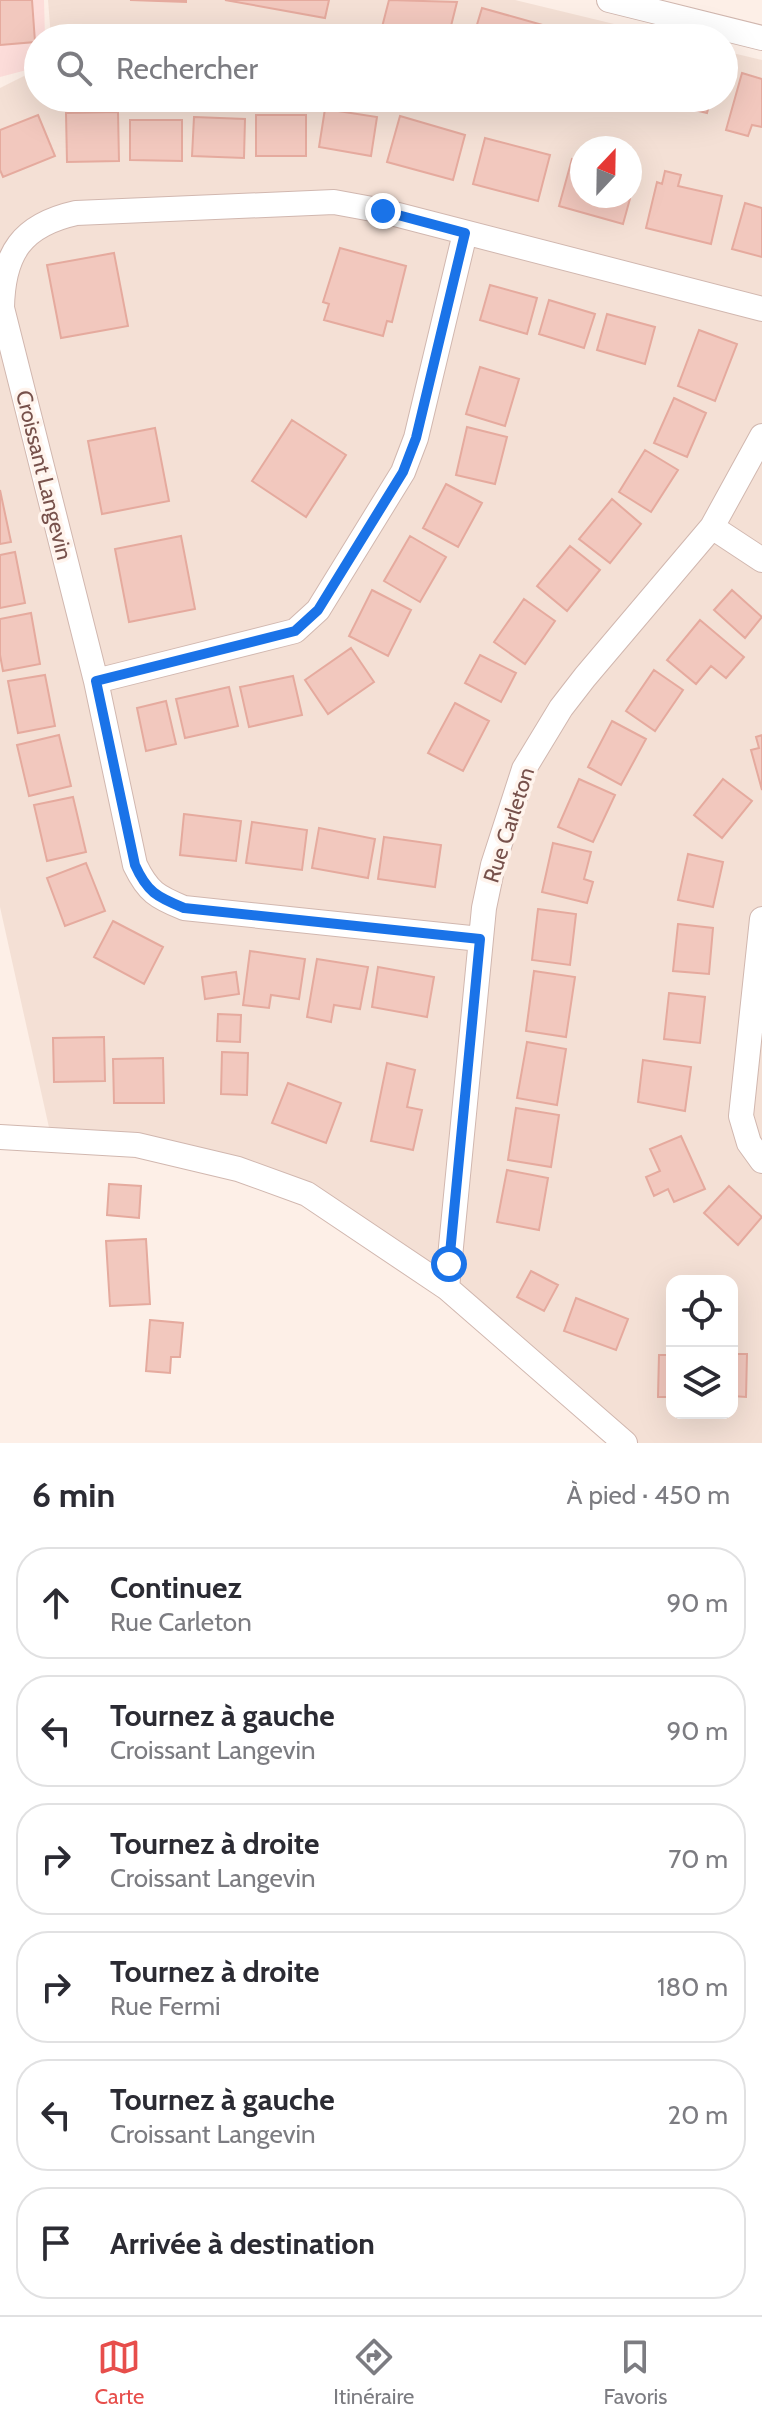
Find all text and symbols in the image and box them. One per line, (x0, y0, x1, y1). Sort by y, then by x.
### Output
search box (24, 24, 738, 112)
icon: search (52, 46, 96, 90)
text: Rechercher (116, 50, 258, 87)
north arrow (570, 136, 642, 208)
route end (365, 193, 401, 229)
street label: Croissant Langevin (10, 387, 78, 563)
street label: Rue Carleton (478, 764, 540, 886)
route start (431, 1246, 467, 1282)
map controls (666, 1275, 738, 1419)
button: locate (666, 1275, 738, 1347)
button: layers (666, 1347, 738, 1419)
text: 6 min (32, 1474, 115, 1516)
text: À pied · 450 m (567, 1479, 730, 1511)
text: Continuez (110, 1569, 242, 1606)
icon: ahead (34, 1581, 78, 1625)
text: 90 m (666, 1587, 728, 1619)
text: Rue Carleton (110, 1606, 252, 1638)
text: Tournez à gauche (110, 1697, 335, 1734)
icon: left (34, 1709, 78, 1753)
text: 90 m (666, 1715, 728, 1747)
text: Croissant Langevin (110, 1734, 316, 1766)
text: Tournez à droite (110, 1825, 319, 1862)
icon: right (34, 1837, 78, 1881)
text: 70 m (668, 1843, 728, 1875)
text: Croissant Langevin (110, 1862, 316, 1894)
text: Tournez à droite (110, 1953, 319, 1990)
icon: right (34, 1965, 78, 2009)
text: 180 m (657, 1971, 728, 2003)
text: Rue Fermi (110, 1990, 220, 2022)
text: Tournez à gauche (110, 2081, 335, 2118)
icon: left (34, 2093, 78, 2137)
text: 20 m (668, 2099, 728, 2131)
text: Croissant Langevin (110, 2118, 316, 2150)
icon: arrive (34, 2221, 78, 2265)
text: Arrivée à destination (110, 2225, 375, 2262)
tab: Carte (95, 2335, 144, 2410)
tab: Itinéraire (333, 2335, 414, 2410)
tab: Favoris (604, 2335, 667, 2410)

